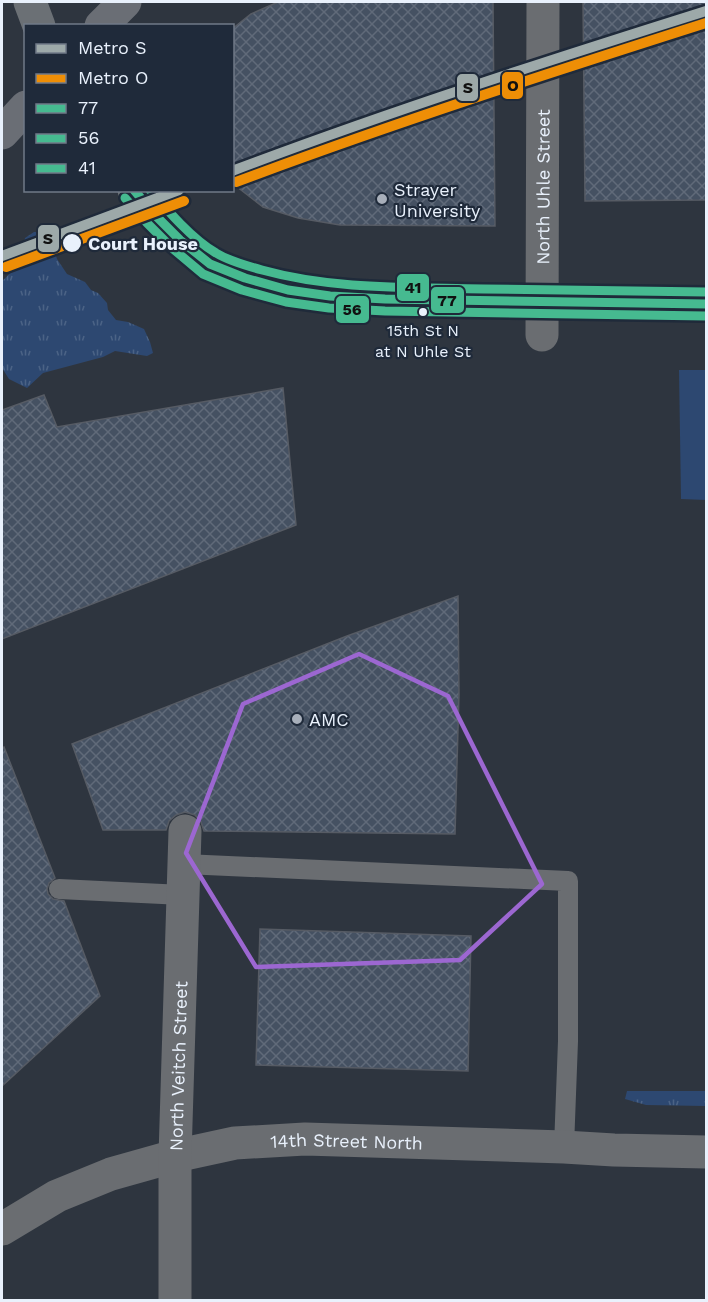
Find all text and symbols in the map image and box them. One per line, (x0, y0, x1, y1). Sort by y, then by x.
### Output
legend (24, 24, 234, 192)
text: Metro S (78, 37, 146, 58)
text: Metro O (78, 67, 148, 88)
line badge: O (501, 71, 524, 100)
line badge: S (456, 73, 479, 102)
text: O (507, 76, 519, 95)
text: S (463, 78, 473, 97)
text: 77 (78, 97, 98, 118)
street label: North Uhle Street (532, 109, 553, 265)
text: 56 (78, 127, 99, 148)
text: 41 (78, 157, 96, 178)
place label: Strayer University (394, 179, 481, 221)
marker: Strayer University (375, 192, 389, 206)
line badge: S (37, 224, 60, 253)
text: S (43, 229, 53, 248)
marker: Court House (61, 232, 83, 254)
place label: Court House (88, 233, 198, 254)
line badge: 41 (396, 273, 430, 302)
text: 41 (405, 278, 421, 297)
line badge: 77 (430, 286, 465, 314)
text: 77 (437, 291, 457, 310)
line badge: 56 (335, 295, 370, 324)
text: 56 (342, 300, 362, 319)
marker: 15th St N at N Uhle St (417, 306, 429, 318)
place label: 15th St N at N Uhle St (375, 321, 471, 361)
place label: AMC (309, 709, 349, 730)
marker: AMC (290, 712, 304, 726)
street label: North Veitch Street (165, 980, 191, 1151)
street label: 14th Street North (270, 1128, 423, 1153)

